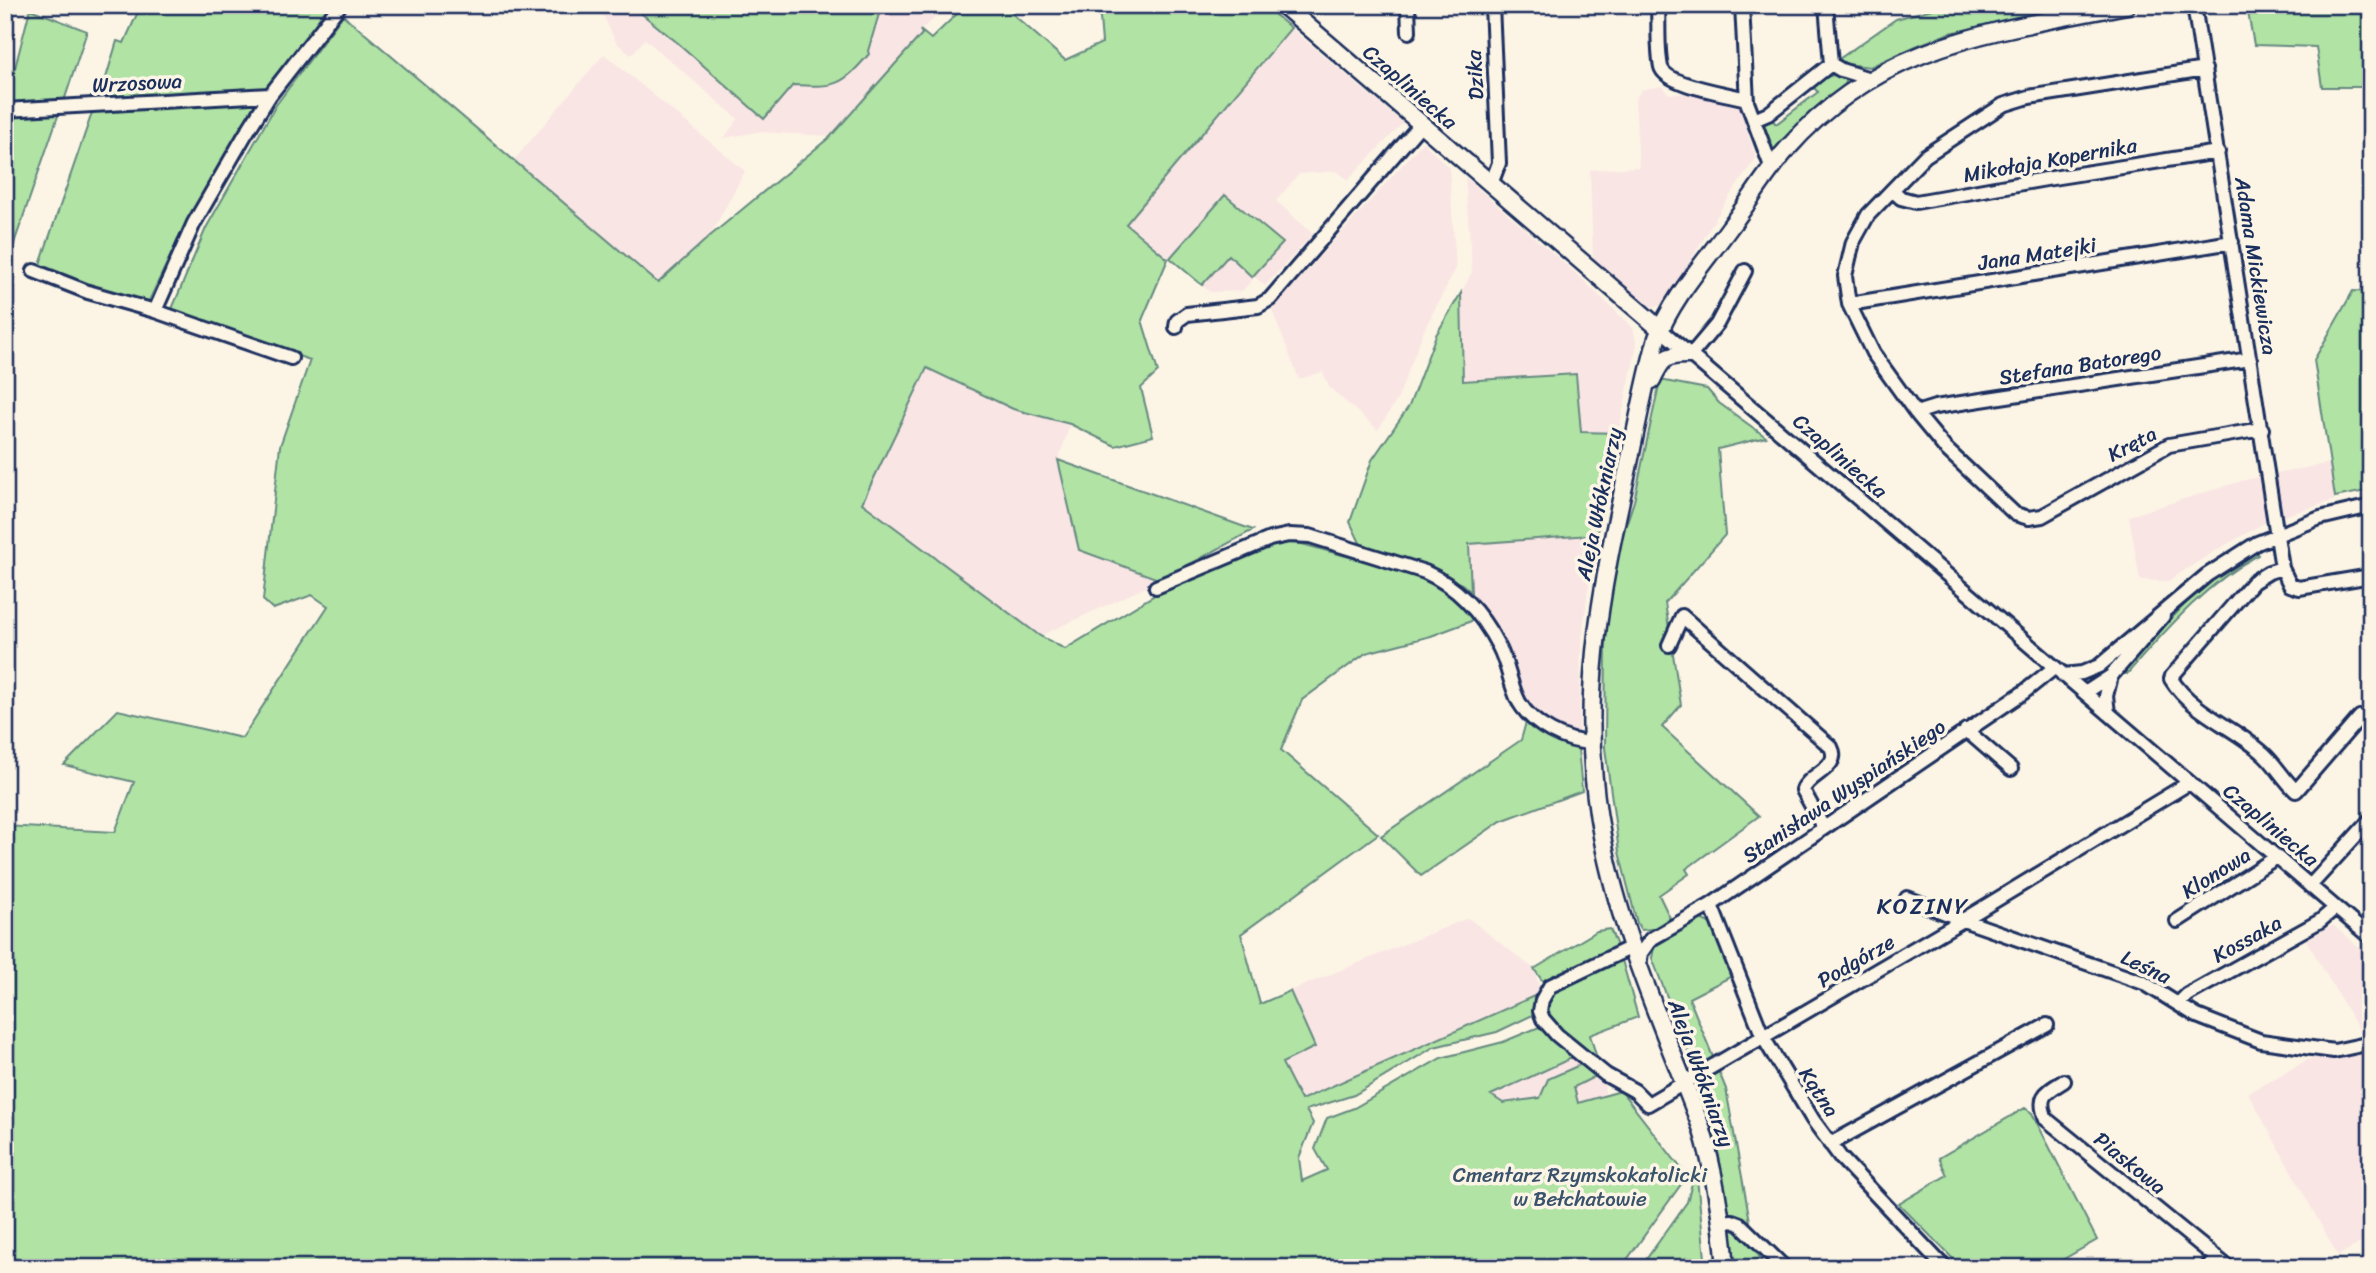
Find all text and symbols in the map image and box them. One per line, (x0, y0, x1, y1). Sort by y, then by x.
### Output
street label: Czapliniecka (1354, 34, 1467, 140)
street label: Dzika (1455, 49, 1495, 101)
street label: Wrzosowa (91, 62, 183, 104)
street label: Mikołaja Kopernika (1960, 126, 2140, 194)
street label: Adama Mickiewicza (2223, 173, 2289, 358)
street label: Jana Matejki (1974, 226, 2100, 282)
street label: Stefana Batorego (1996, 333, 2164, 397)
street label: Czapliniecka (1784, 403, 1897, 509)
street label: Kręta (2100, 415, 2164, 473)
street label: Aleja Włókniarzy (1564, 424, 1634, 585)
street label: Stanisława Wyspiańskiego (1734, 708, 1954, 874)
street label: Czapliniecka (2214, 773, 2328, 877)
street label: Klonowa (2174, 836, 2259, 909)
district label: KOZINY (1877, 886, 1969, 927)
street label: Kossaka (2205, 904, 2289, 974)
street label: Podgórze (1810, 923, 1903, 999)
street label: Leśna (2114, 939, 2178, 995)
street label: Aleja Włókniarzy (1656, 993, 1745, 1153)
street label: Kątna (1788, 1059, 1850, 1126)
street label: Piaskowa (2085, 1121, 2175, 1205)
park label: Cmentarz Rzymskokatolicki w Bełchatowie (1453, 1156, 1708, 1218)

